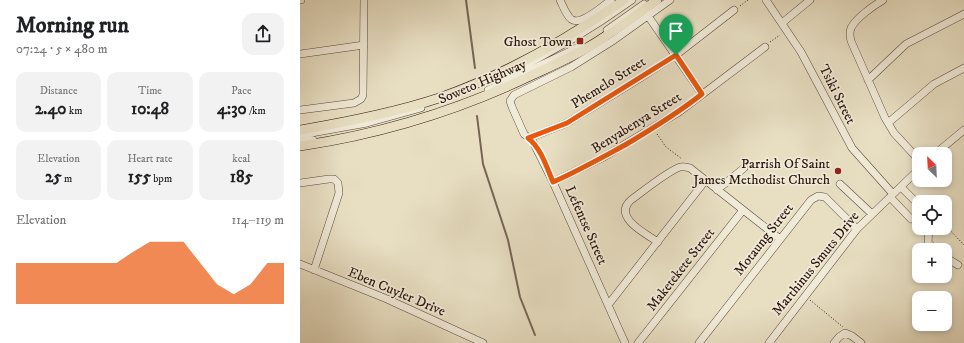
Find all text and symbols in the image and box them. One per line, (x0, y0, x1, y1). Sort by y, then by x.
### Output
text: Morning run (16, 12, 129, 39)
button: share (242, 13, 284, 55)
pin (659, 14, 693, 55)
icon: arrive (665, 20, 687, 42)
place label: Ghost Town (504, 33, 573, 51)
marker: Ghost Town (575, 36, 585, 46)
text: 07:24 · 5 × 480 m (16, 41, 108, 57)
street label: Phemelo Street (568, 53, 650, 113)
street label: Soweto Highway (436, 55, 530, 109)
street label: Tsiki Street (814, 62, 860, 128)
text: Distance (40, 84, 78, 98)
text: Time (138, 84, 162, 98)
text: Pace (231, 84, 252, 98)
street label: Benyabenya Street (588, 88, 685, 158)
text: 2.40 (35, 98, 67, 120)
text: 10:48 (131, 98, 169, 120)
text: 4:30 (217, 98, 247, 120)
text: km (67, 104, 83, 118)
text: /km (247, 104, 266, 118)
north arrow (912, 147, 952, 187)
map controls (912, 147, 952, 331)
text: Elevation (37, 152, 80, 166)
text: Heart rate (127, 152, 173, 166)
text: kcal (232, 152, 250, 166)
place label: Parrish Of Saint James Methodist Church (691, 155, 831, 189)
text: 25 (45, 166, 62, 188)
text: 155 (128, 166, 151, 188)
text: 185 (230, 166, 253, 188)
marker: Parrish Of Saint James Methodist Church (833, 166, 843, 176)
text: m (62, 172, 72, 186)
text: bpm (151, 172, 172, 186)
street label: Lefentse Street (561, 183, 612, 268)
button: locate (912, 195, 952, 235)
street label: Motaung Street (730, 199, 798, 279)
street label: Marthinus Smuts Drive (768, 208, 863, 319)
text: Elevation (16, 212, 66, 228)
text: 114–119 m (232, 212, 284, 228)
street label: Maketekete Street (643, 224, 719, 315)
button: + (912, 243, 952, 283)
street label: Eben Cuyler Drive (345, 263, 448, 321)
button: − (912, 291, 952, 331)

